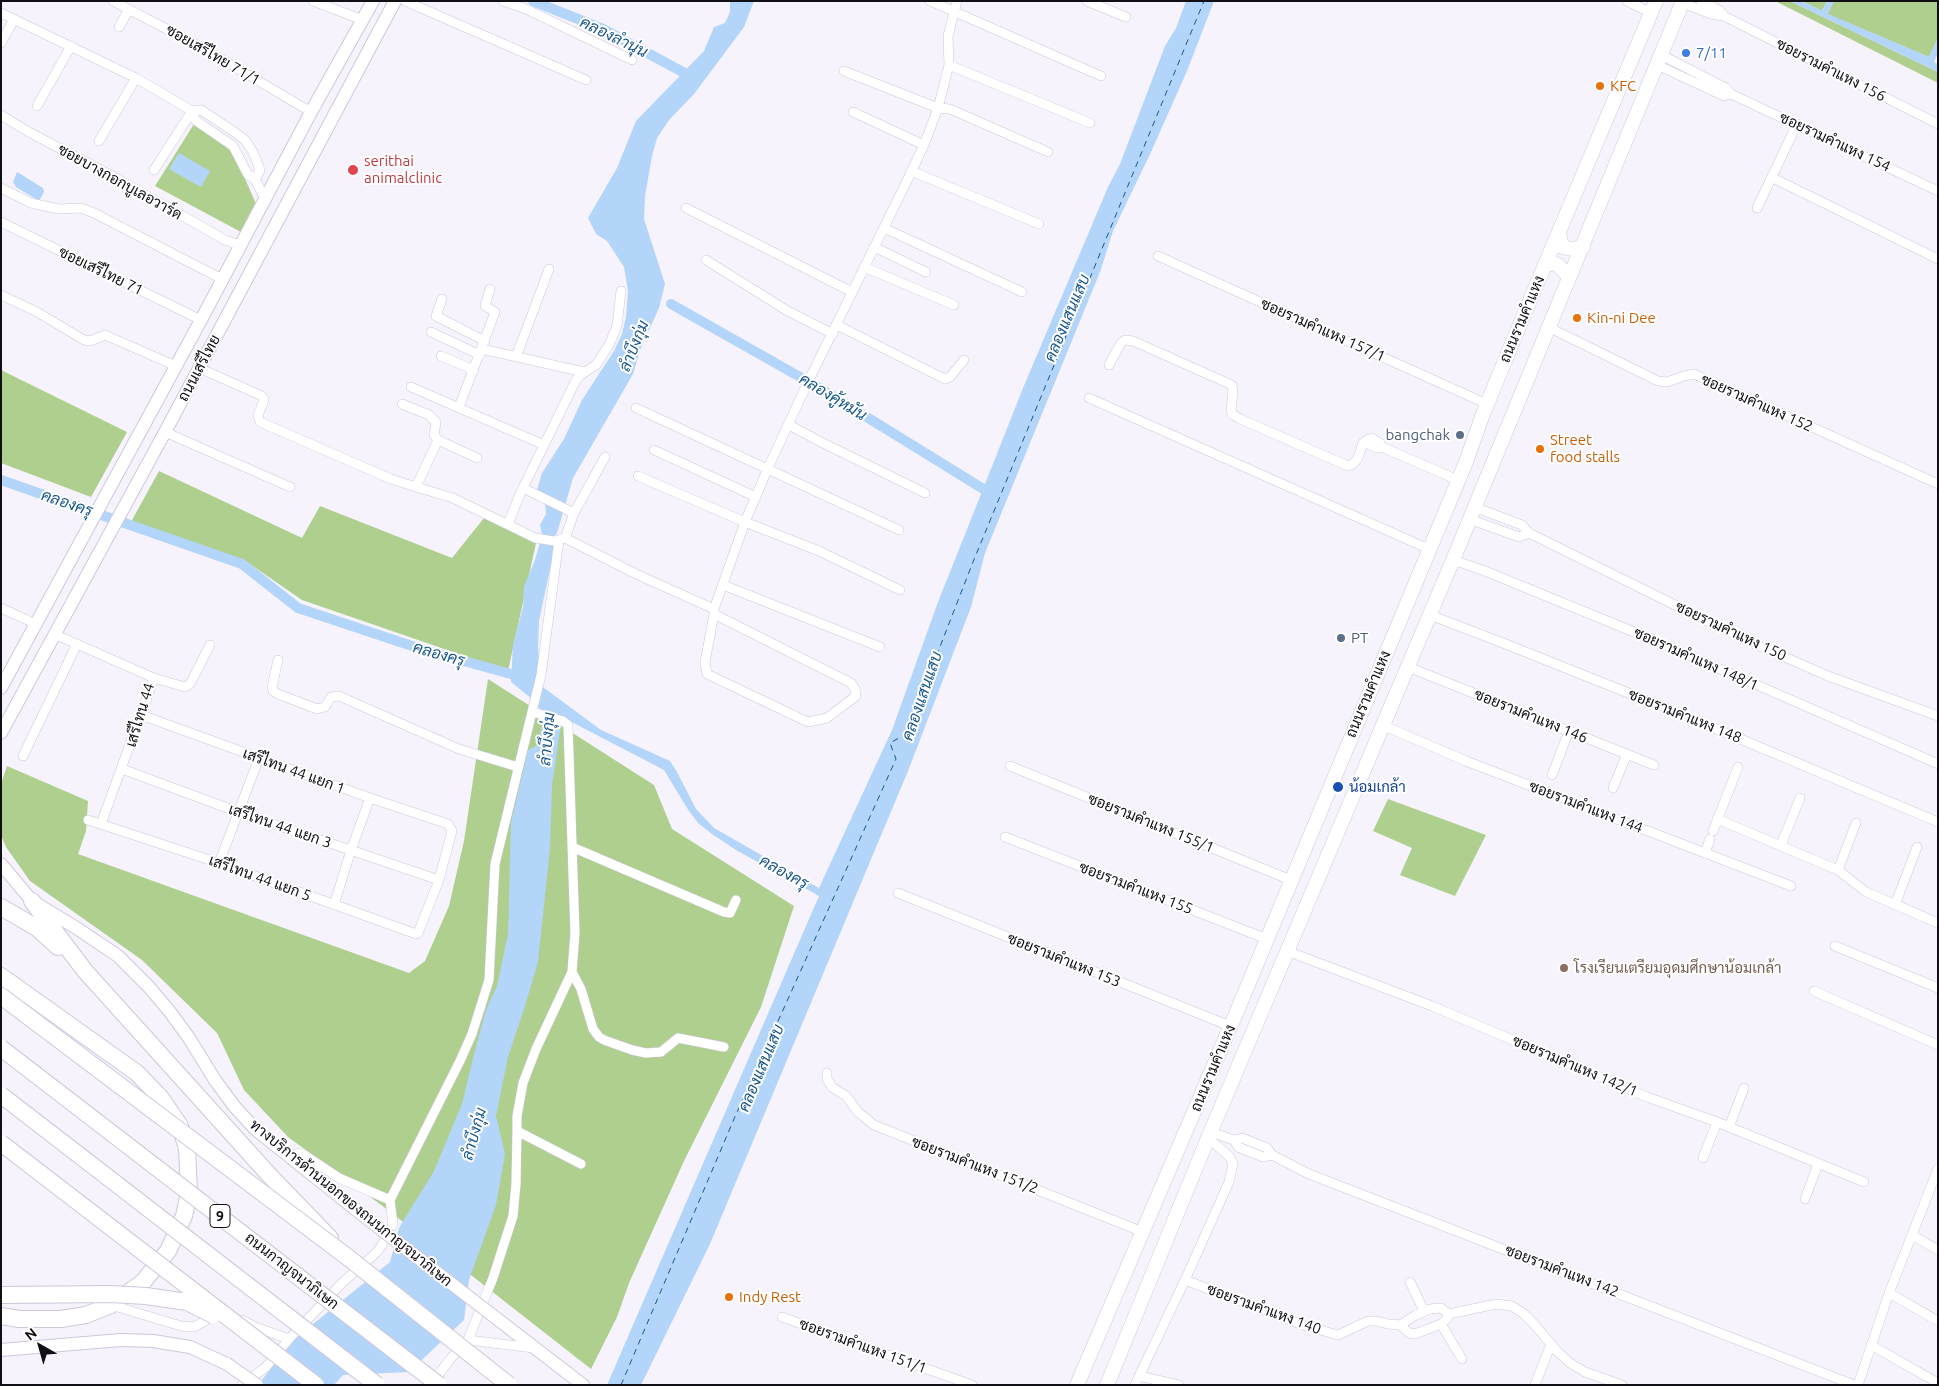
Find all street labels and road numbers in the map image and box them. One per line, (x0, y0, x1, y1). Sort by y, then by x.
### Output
street label: ซอยเสรีไทย 71/1 (163, 21, 263, 89)
street label: ซอยรามคำแหง 156 (1773, 35, 1889, 105)
street label: ซอยรามคำแหง 154 (1777, 108, 1893, 176)
street label: ซอยบางกอกบูเลอวาร์ด (55, 140, 185, 224)
street label: ซอยเสรีไทย 71 (56, 243, 146, 299)
street label: ถนนรามคำแหง (1496, 273, 1548, 365)
street label: ซอยรามคำแหง 157/1 (1258, 294, 1388, 366)
street label: ถนนเสรีไทย (174, 332, 224, 404)
street label: ซอยรามคำแหง 152 (1698, 370, 1816, 436)
street label: ซอยรามคำแหง 150 (1673, 597, 1789, 665)
street label: ซอยรามคำแหง 148/1 (1631, 623, 1761, 695)
street label: ถนนรามคำแหง (1342, 648, 1394, 740)
street label: เสรีไทน 44 (122, 681, 158, 749)
street label: ซอยรามคำแหง 146 (1472, 685, 1590, 747)
street label: ซอยรามคำแหง 148 (1626, 685, 1744, 747)
street label: เสรีไทน 44 แยก 1 (240, 744, 348, 798)
street label: ซอยรามคำแหง 144 (1527, 777, 1645, 837)
street label: ซอยรามคำแหง 155/1 (1085, 789, 1217, 857)
street label: เสรีไทน 44 แยก 3 (226, 800, 334, 852)
street label: เสรีไทน 44 แยก 5 (206, 851, 314, 905)
street label: ซอยรามคำแหง 155 (1077, 858, 1195, 918)
street label: ซอยรามคำแหง 153 (1005, 929, 1123, 991)
street label: ถนนรามคำแหง (1187, 1022, 1239, 1114)
street label: ซอยรามคำแหง 142/1 (1510, 1031, 1640, 1101)
street label: ทางบริการด้านนอกของถนนกาญจนาภิเษก (246, 1116, 456, 1290)
street label: ซอยรามคำแหง 151/2 (909, 1132, 1041, 1198)
road number: 9 (210, 1204, 230, 1228)
street label: ถนนกาญจนาภิเษก (242, 1229, 342, 1313)
street label: ซอยรามคำแหง 142 (1503, 1241, 1621, 1301)
street label: ซอยรามคำแหง 140 (1204, 1280, 1324, 1338)
street label: ซอยรามคำแหง 151/1 (797, 1315, 929, 1377)

